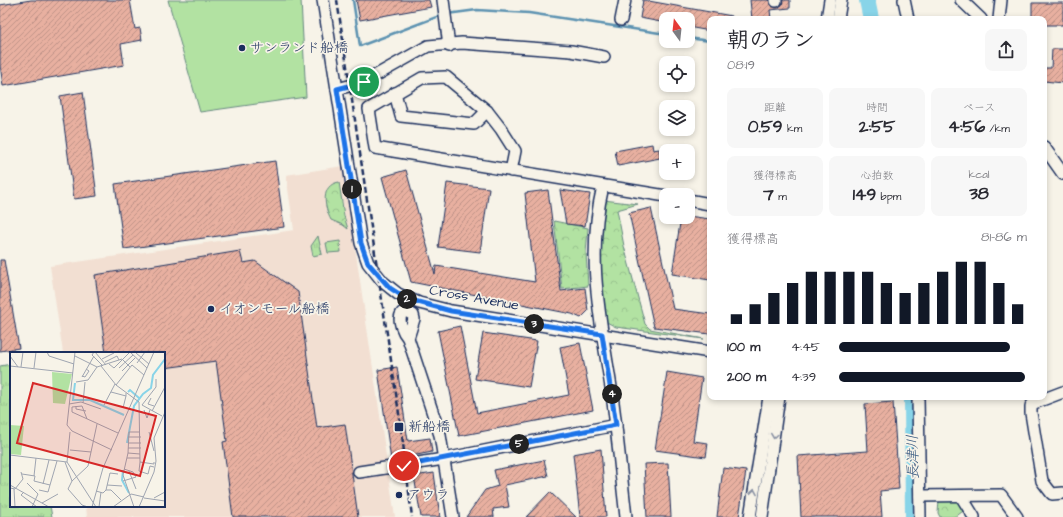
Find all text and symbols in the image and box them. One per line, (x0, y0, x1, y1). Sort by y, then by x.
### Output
north arrow (659, 12, 695, 48)
map controls (659, 12, 695, 224)
text: 朝のラン (727, 25, 815, 56)
button: share (985, 29, 1027, 71)
place label: サンランド船橋 (250, 38, 348, 58)
marker: サンランド船橋 (237, 43, 247, 53)
button: locate (659, 56, 695, 92)
text: 08:19 (727, 56, 755, 74)
pin (347, 65, 381, 99)
icon: arrive (353, 71, 375, 93)
button: layers (659, 100, 695, 136)
text: 距離 (764, 100, 786, 115)
text: 時間 (866, 100, 888, 115)
text: ペース (963, 100, 995, 115)
text: 0.59 (748, 115, 783, 139)
text: 2:55 (859, 115, 895, 139)
text: 4:56 (948, 115, 985, 139)
text: km (783, 121, 802, 136)
text: /km (985, 121, 1010, 136)
button: + (659, 144, 695, 180)
text: kcal (968, 167, 990, 182)
text: 獲得標高 (753, 168, 797, 183)
text: 心拍数 (861, 168, 894, 183)
pin: 1 (342, 179, 362, 199)
text: 1 (351, 181, 353, 196)
text: 38 (969, 182, 989, 206)
text: 7 (763, 183, 774, 207)
text: 149 (853, 183, 876, 207)
button: − (659, 188, 695, 224)
text: m (774, 189, 787, 204)
text: bpm (876, 189, 901, 204)
text: 81–86 m (981, 228, 1027, 246)
text: 獲得標高 (727, 230, 779, 248)
street label: Cross Avenue (428, 280, 521, 316)
pin: 2 (397, 289, 417, 309)
text: 2 (404, 291, 410, 306)
place label: イオンモール船橋 (219, 299, 330, 319)
marker: イオンモール船橋 (206, 304, 216, 314)
pin: 3 (524, 314, 544, 334)
text: 3 (531, 316, 537, 331)
text: 100 m (727, 338, 760, 356)
text: 4:45 (791, 338, 820, 356)
inset map (10, 352, 165, 507)
text: 200 m (727, 368, 766, 386)
text: 4:39 (791, 368, 816, 386)
pin: 4 (602, 384, 622, 404)
text: 4 (608, 386, 616, 401)
place label: 新船橋 (408, 417, 450, 437)
marker: 新船橋 (393, 421, 405, 433)
one-way arrow (770, 433, 779, 439)
pin: 5 (509, 434, 529, 454)
water label: 長津川 (902, 434, 924, 480)
text: 5 (515, 436, 523, 451)
pin (387, 449, 421, 483)
icon: check (393, 455, 415, 477)
place label: アウラ (407, 485, 450, 505)
one-way arrow (749, 489, 758, 495)
marker: アウラ (394, 490, 404, 500)

